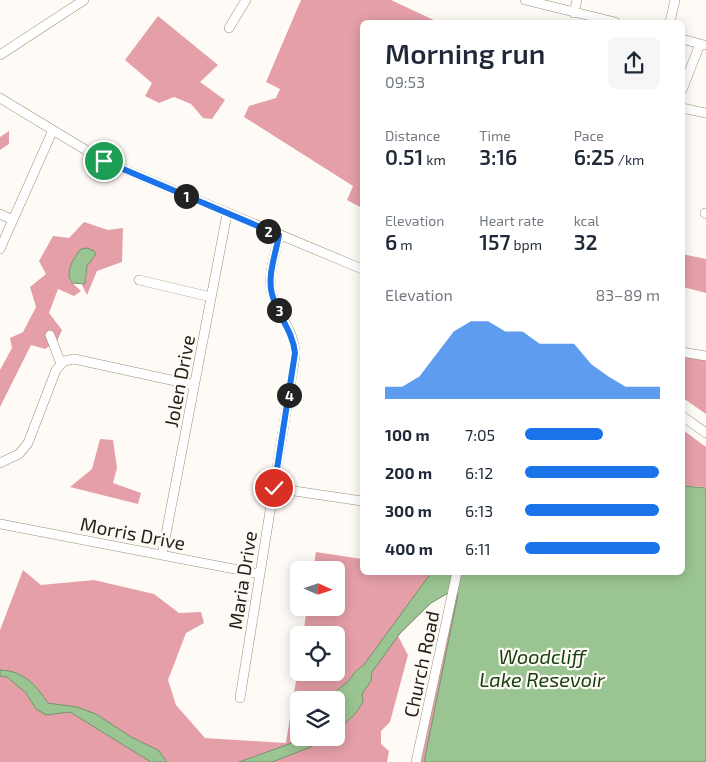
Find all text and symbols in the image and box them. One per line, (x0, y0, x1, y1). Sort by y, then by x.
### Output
text: Morning run (385, 36, 545, 70)
button: share (608, 37, 660, 89)
text: 09:53 (385, 72, 425, 91)
text: Distance (385, 127, 440, 144)
text: Time (479, 127, 511, 144)
text: Pace (574, 127, 604, 144)
pin (83, 140, 125, 182)
text: 0.51 (385, 144, 423, 169)
text: 3:16 (479, 144, 517, 169)
text: 6:25 (574, 144, 615, 169)
icon: arrive (90, 147, 118, 175)
text: km (423, 151, 446, 168)
text: /km (615, 151, 644, 168)
pin: 1 (174, 184, 198, 208)
text: 1 (183, 188, 190, 205)
text: Elevation (385, 212, 444, 229)
text: Heart rate (479, 212, 544, 229)
text: kcal (574, 212, 599, 229)
pin: 2 (256, 218, 280, 244)
text: 2 (264, 223, 273, 240)
text: 6 (385, 229, 397, 254)
text: 157 (479, 229, 511, 254)
text: 32 (574, 229, 598, 254)
text: m (397, 236, 413, 253)
text: bpm (511, 236, 542, 253)
text: Elevation (385, 285, 453, 304)
text: 83–89 m (595, 285, 660, 304)
pin: 3 (266, 298, 292, 322)
text: 3 (276, 302, 283, 319)
street label: Jolen Drive (159, 333, 199, 429)
pin: 4 (276, 382, 302, 408)
text: 4 (285, 387, 294, 404)
text: 100 m (385, 425, 430, 444)
text: 7:05 (465, 425, 495, 444)
text: 200 m (385, 463, 432, 482)
text: 6:12 (465, 463, 493, 482)
pin (253, 467, 295, 509)
icon: check (260, 474, 288, 502)
text: 300 m (385, 501, 432, 520)
text: 6:13 (465, 501, 493, 520)
street label: Morris Drive (79, 512, 187, 554)
street label: Maria Drive (223, 529, 261, 631)
text: 400 m (385, 539, 433, 558)
text: 6:11 (465, 539, 491, 558)
north arrow (290, 561, 345, 616)
map controls (290, 561, 345, 746)
street label: Church Road (398, 609, 444, 719)
button: locate (290, 626, 345, 681)
water label: Woodcliff Lake Resevoir (479, 644, 606, 691)
button: layers (290, 691, 345, 746)

